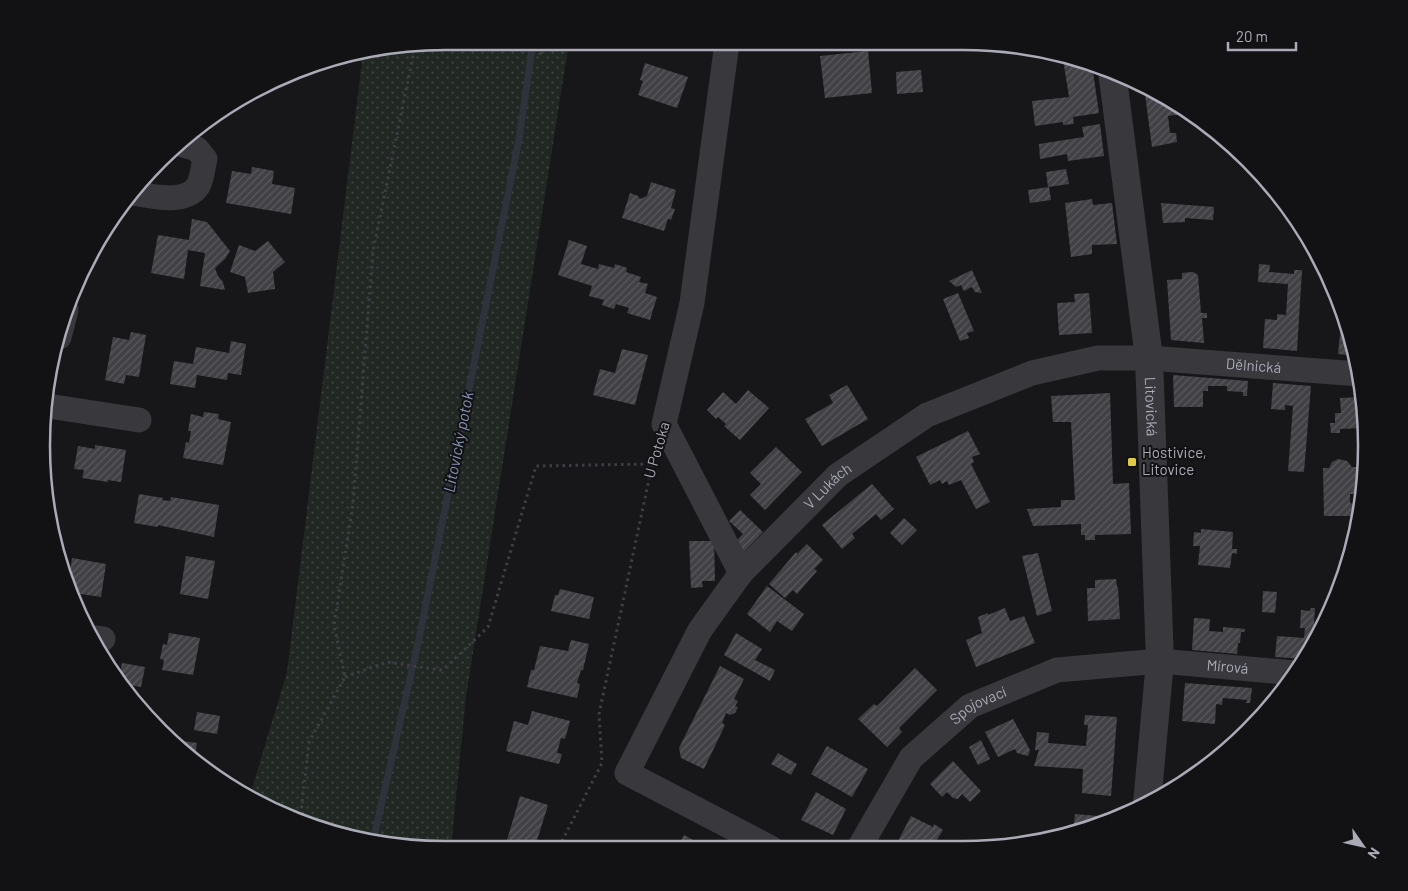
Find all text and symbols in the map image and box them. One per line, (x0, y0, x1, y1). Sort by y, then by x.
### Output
scale bar (1228, 20, 1296, 52)
text: 20 m (1236, 27, 1268, 45)
street label: Dělnická (1225, 354, 1282, 376)
street label: Litovická (1142, 377, 1162, 437)
water label: Litovický potok (438, 390, 477, 494)
street label: U Potoka (639, 419, 673, 480)
place label: Hostivice, Litovice (1142, 443, 1207, 478)
marker: Hostivice, Litovice (1126, 456, 1138, 468)
street label: V Lukách (799, 459, 855, 512)
street label: Mírová (1206, 655, 1249, 677)
street label: Spojovací (946, 682, 1009, 728)
north arrow (1338, 821, 1388, 871)
text: N (1365, 845, 1384, 862)

